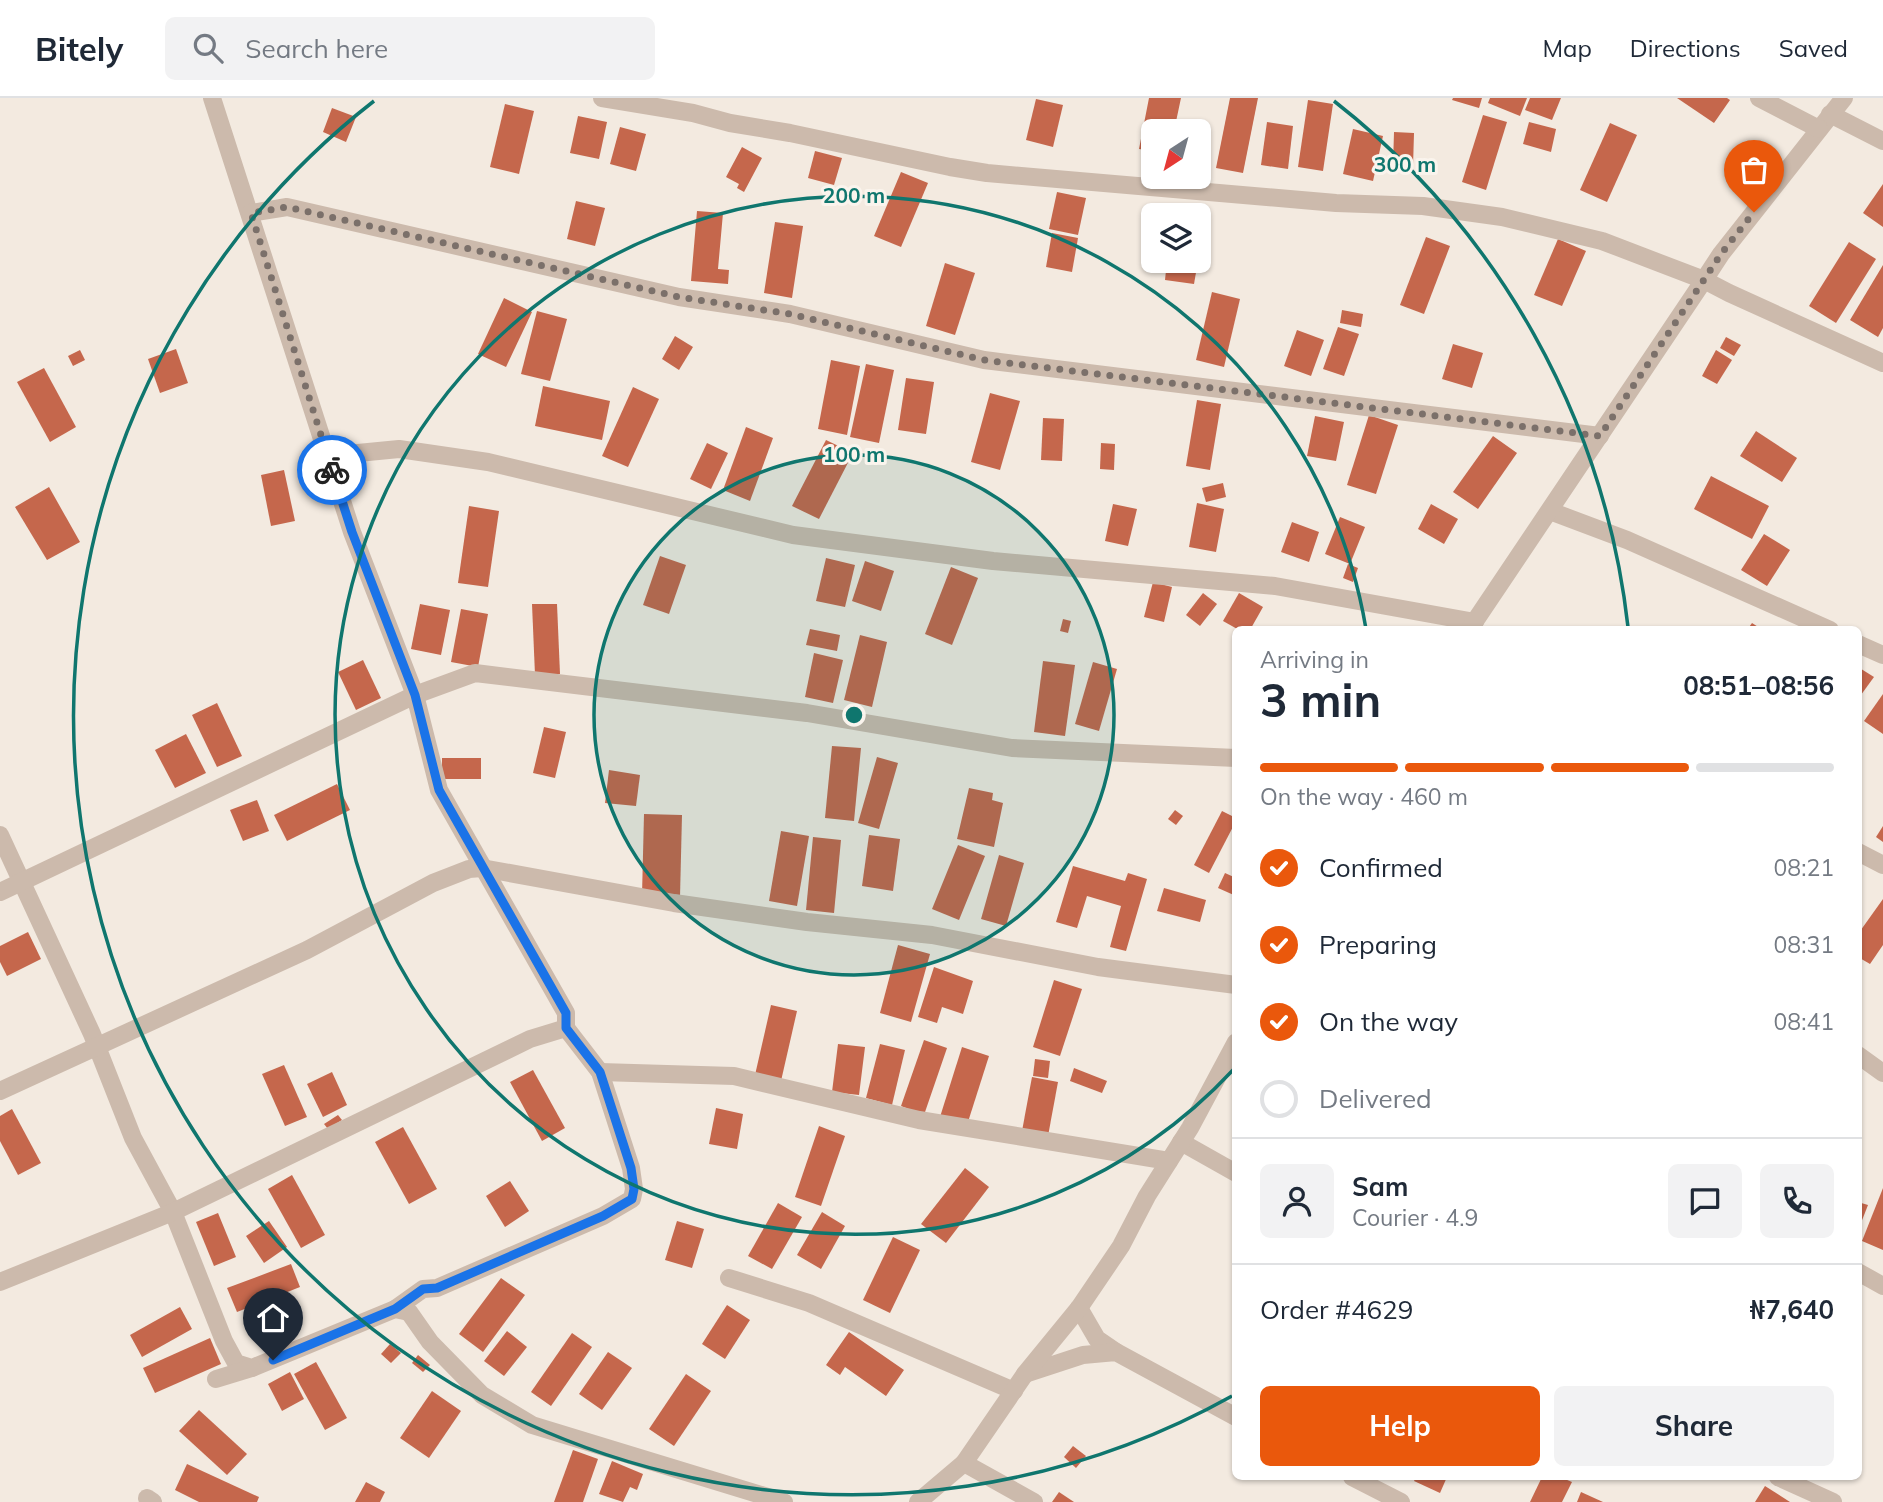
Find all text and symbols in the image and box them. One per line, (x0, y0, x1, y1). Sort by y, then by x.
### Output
search box (165, 17, 655, 80)
text: Bitely (35, 28, 123, 69)
icon: search (189, 29, 227, 67)
text: Search here (245, 32, 388, 65)
text: Map (1542, 33, 1592, 63)
text: Directions (1630, 33, 1741, 63)
text: Saved (1779, 33, 1848, 63)
north arrow (1141, 119, 1211, 189)
map controls (1141, 119, 1211, 273)
pin (1724, 140, 1784, 212)
text: 300 m (1374, 151, 1436, 177)
icon: bag (1735, 151, 1773, 189)
text: 200 m (823, 182, 885, 208)
button: layers (1141, 203, 1211, 273)
courier (297, 435, 367, 505)
text: 100 m (823, 441, 885, 467)
icon: bike (313, 451, 351, 489)
text: Arriving in (1260, 645, 1369, 674)
text: 08:51–08:56 (1683, 669, 1834, 702)
text: 3 min (1260, 671, 1381, 729)
centre of rings (842, 703, 866, 727)
text: On the way · 460 m (1260, 782, 1468, 811)
icon: check (1260, 849, 1298, 887)
text: Confirmed (1319, 851, 1443, 884)
text: 08:21 (1774, 853, 1834, 882)
icon: check (1260, 926, 1298, 964)
text: Preparing (1319, 928, 1437, 961)
text: 08:31 (1774, 930, 1834, 959)
icon: check (1260, 1003, 1298, 1041)
text: On the way (1319, 1005, 1458, 1038)
text: 08:41 (1774, 1007, 1834, 1036)
text: Delivered (1319, 1082, 1432, 1115)
button: person (1260, 1164, 1334, 1238)
button: chat (1668, 1164, 1742, 1238)
button: phone (1760, 1164, 1834, 1238)
text: Sam (1352, 1170, 1408, 1203)
text: Courier · 4.9 (1352, 1203, 1478, 1232)
pin (243, 1288, 303, 1360)
text: Order #4629 (1260, 1293, 1413, 1326)
text: ₦7,640 (1750, 1293, 1834, 1326)
icon: home (254, 1299, 292, 1337)
button: Help (1260, 1386, 1540, 1466)
button: Share (1554, 1386, 1834, 1466)

